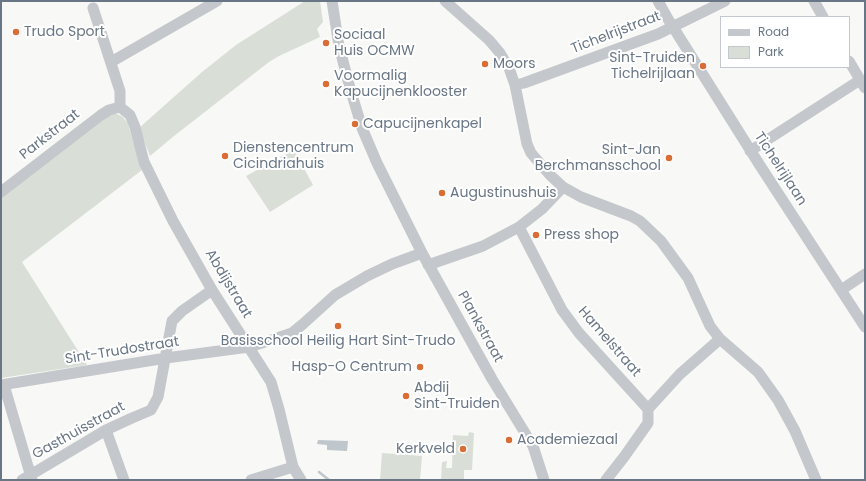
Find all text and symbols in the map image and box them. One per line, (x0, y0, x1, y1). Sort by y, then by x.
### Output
street label: Tichelrijstraat (569, 8, 663, 58)
legend (720, 16, 850, 68)
text: Road (758, 23, 789, 40)
place label: Trudo Sport (24, 24, 105, 40)
marker: Trudo Sport (11, 27, 21, 37)
place label: Sociaal Huis OCMW (334, 27, 415, 60)
marker: Sociaal Huis OCMW (321, 38, 331, 48)
text: Park (758, 43, 784, 60)
place label: Sint-Truiden Tichelrijlaan (609, 50, 695, 82)
place label: Moors (493, 56, 536, 72)
marker: Moors (480, 59, 490, 69)
marker: Sint-Truiden Tichelrijlaan (698, 61, 708, 71)
place label: Voormalig Kapucijnenklooster (334, 68, 467, 100)
marker: Voormalig Kapucijnenklooster (321, 79, 331, 89)
street label: Parkstraat (17, 106, 83, 164)
place label: Capucijnenkapel (363, 116, 482, 132)
marker: Capucijnenkapel (350, 119, 360, 129)
street label: Tichelrijlaan (750, 129, 810, 209)
place label: Dienstencentrum Cicindriahuis (233, 140, 354, 172)
place label: Sint-Jan Berchmansschool (535, 142, 661, 174)
marker: Dienstencentrum Cicindriahuis (220, 151, 230, 161)
marker: Sint-Jan Berchmansschool (664, 153, 674, 163)
place label: Augustinushuis (450, 185, 557, 201)
marker: Augustinushuis (437, 188, 447, 198)
place label: Press shop (544, 227, 619, 243)
marker: Press shop (531, 230, 541, 240)
street label: Abdijstraat (201, 247, 255, 321)
street label: Plankstraat (454, 288, 506, 366)
street label: Hamelstraat (574, 304, 644, 380)
marker: Basisschool Heilig Hart Sint-Trudo (333, 321, 343, 331)
place label: Basisschool Heilig Hart Sint-Trudo (221, 333, 455, 349)
street label: Sint-Trudostraat (64, 334, 180, 368)
place label: Hasp-O Centrum (291, 359, 412, 375)
marker: Hasp-O Centrum (415, 362, 425, 372)
place label: Abdij Sint-Truiden (414, 380, 500, 412)
marker: Abdij Sint-Truiden (401, 391, 411, 401)
street label: Gasthuisstraat (30, 399, 128, 463)
place label: Academiezaal (517, 432, 618, 448)
marker: Academiezaal (504, 435, 514, 445)
place label: Kerkveld (396, 441, 455, 457)
marker: Kerkveld (458, 444, 468, 454)

